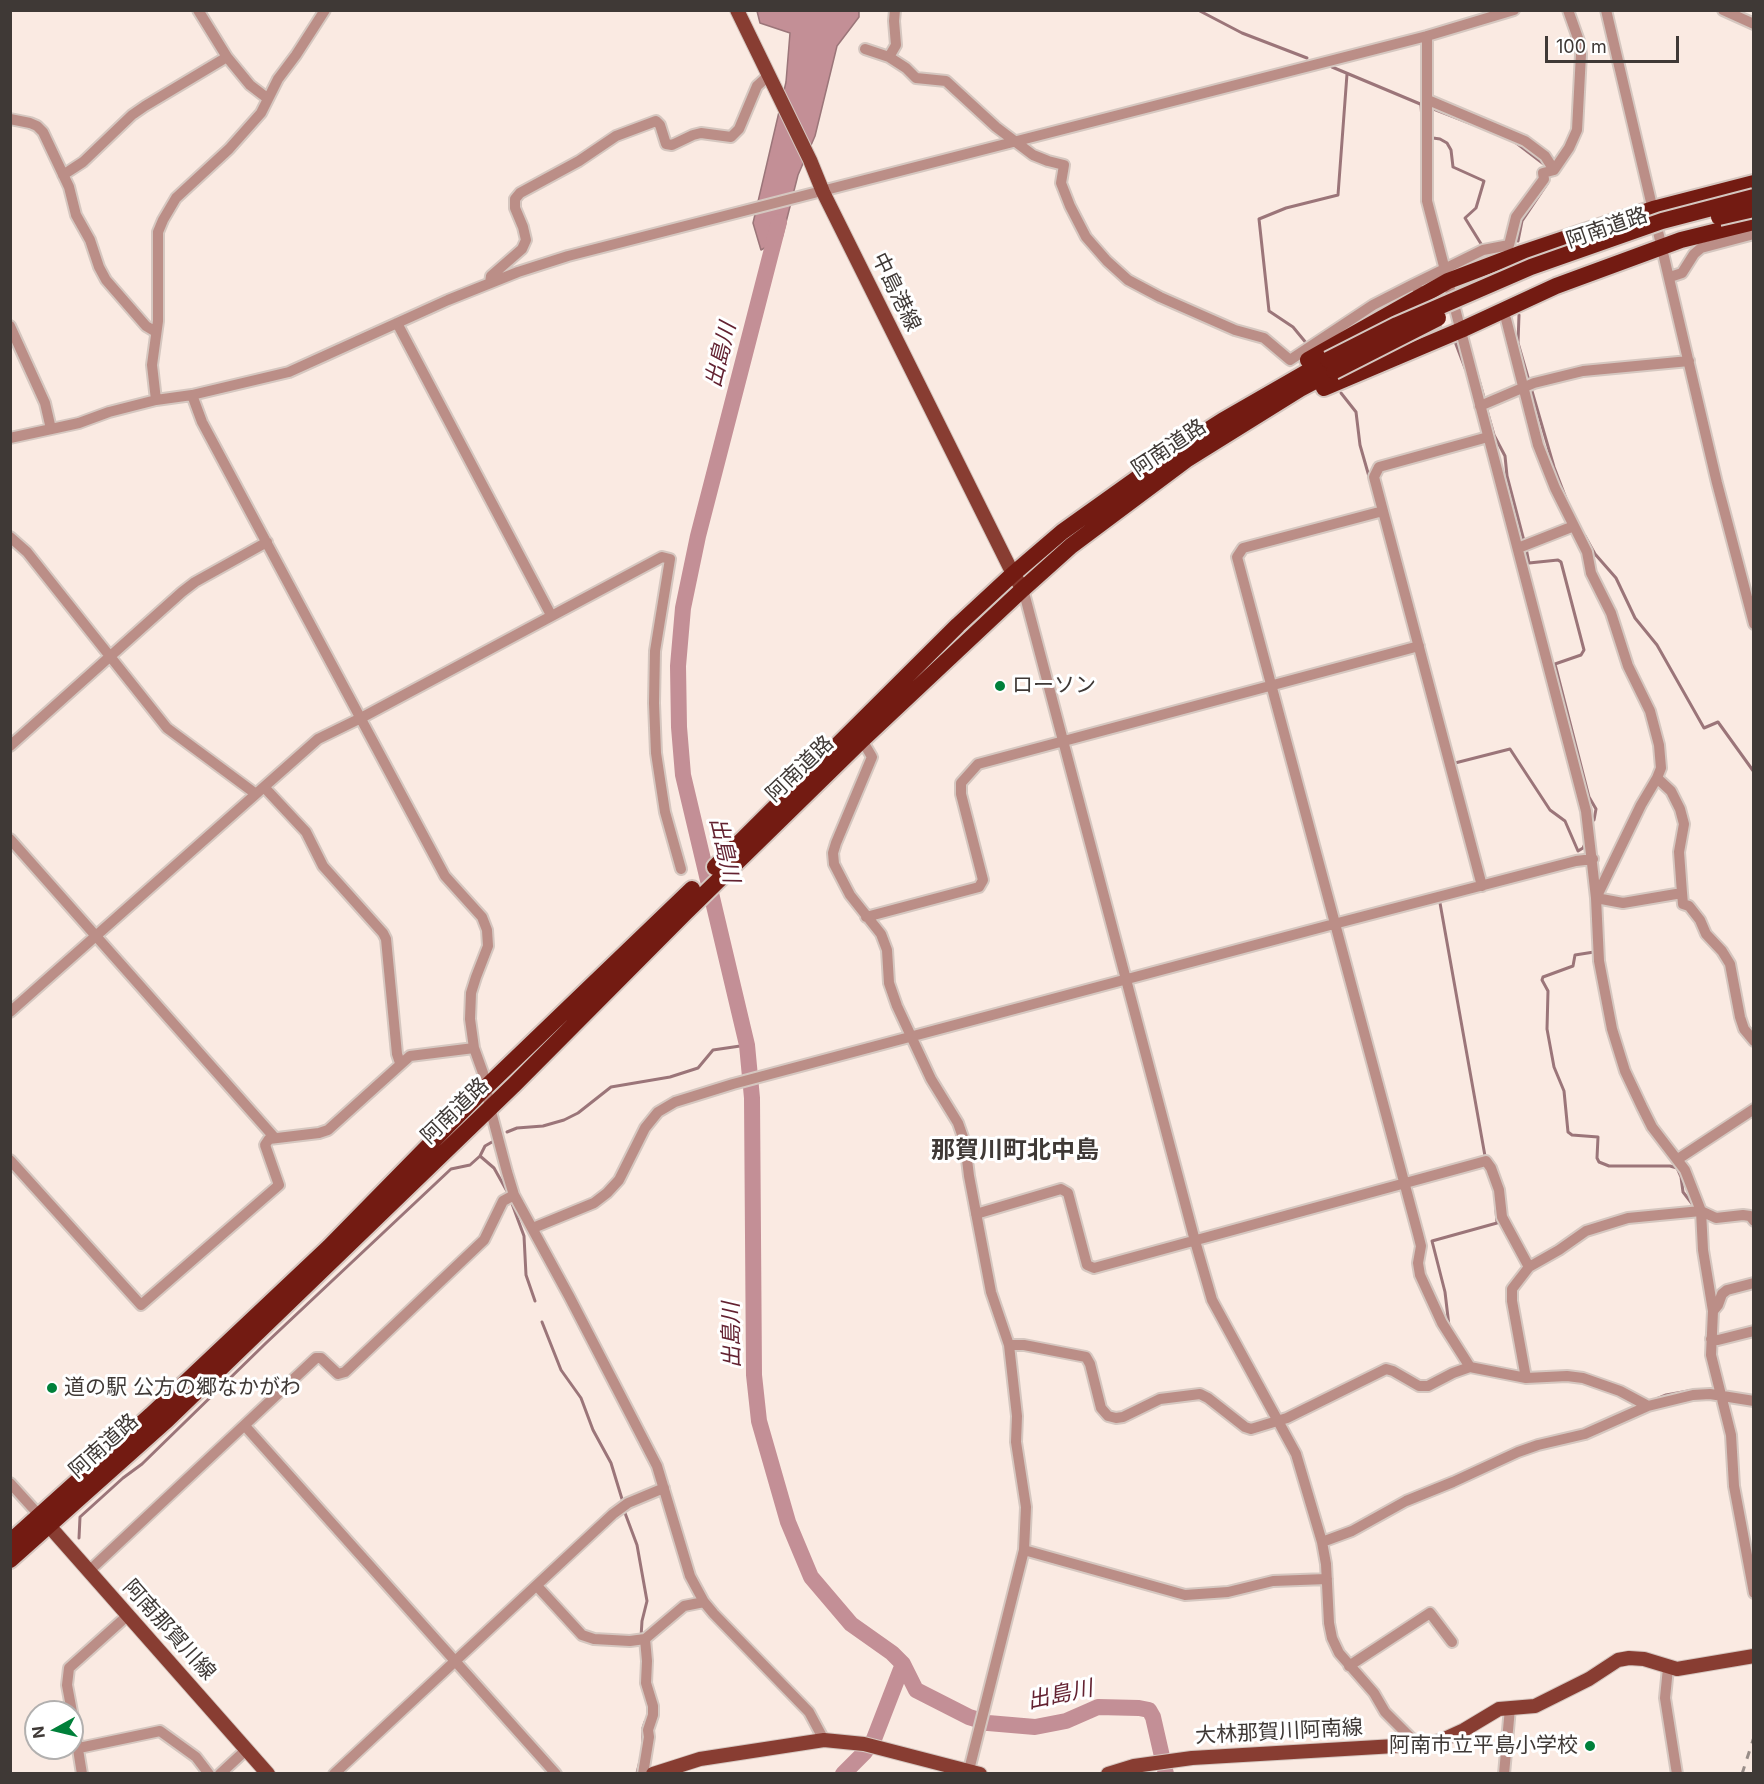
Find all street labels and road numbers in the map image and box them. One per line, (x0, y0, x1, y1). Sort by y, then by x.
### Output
street label: 阿南道路 (1563, 202, 1651, 254)
street label: 中島港線 (866, 249, 926, 335)
street label: 阿南道路 (1127, 414, 1211, 482)
street label: 阿南道路 (761, 731, 839, 807)
street label: 阿南道路 (416, 1073, 494, 1149)
street label: 阿南道路 (64, 1409, 144, 1483)
street label: 阿南那賀川線 (117, 1575, 221, 1685)
street label: 大林那賀川阿南線 (1194, 1715, 1364, 1749)

